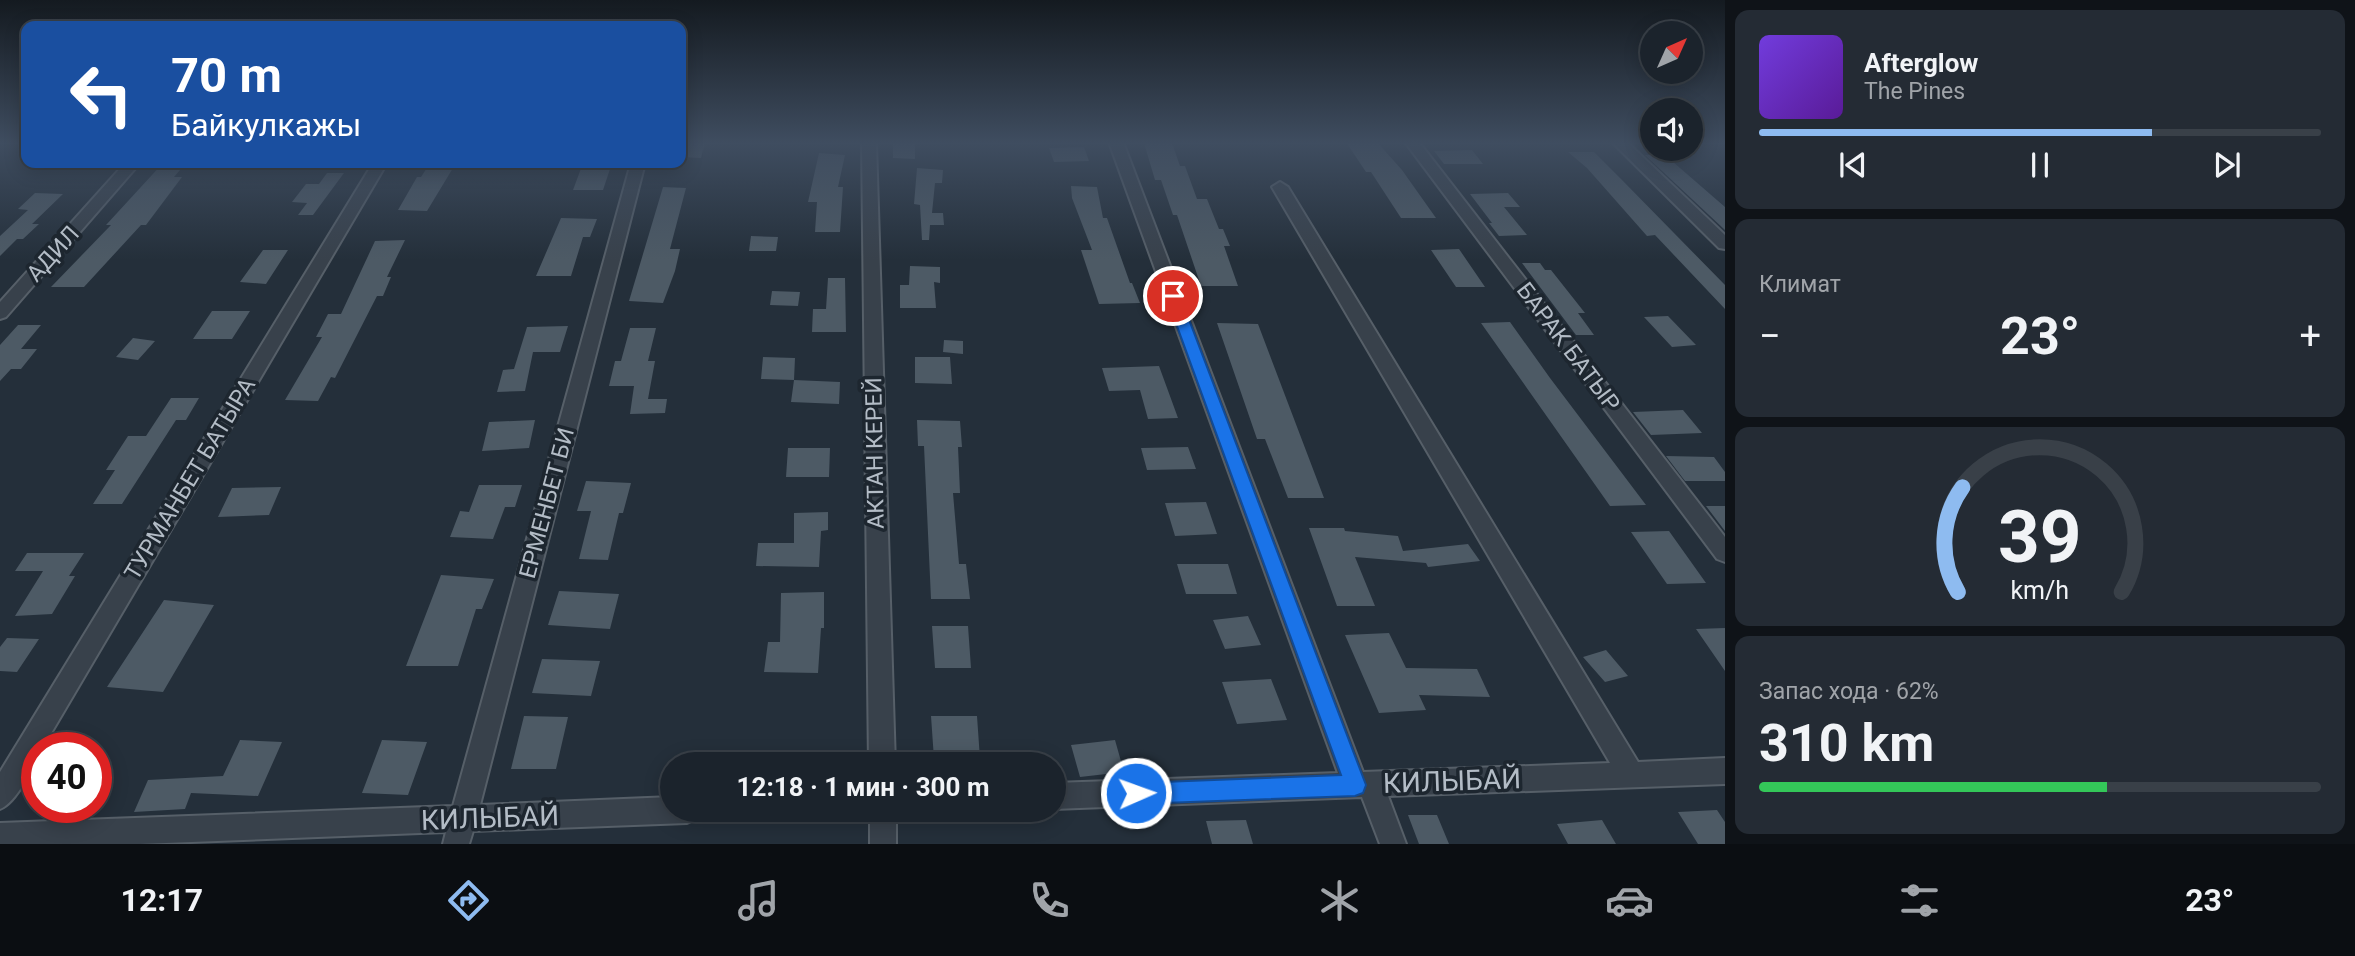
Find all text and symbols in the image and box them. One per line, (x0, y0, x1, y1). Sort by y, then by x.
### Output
north arrow (1640, 21, 1703, 84)
map controls (1640, 21, 1703, 161)
text: 70 m (171, 47, 282, 104)
text: Afterglow (1864, 48, 1978, 78)
icon: left (56, 49, 147, 140)
text: The Pines (1864, 78, 1965, 105)
button: sound (1640, 98, 1703, 161)
text: Байкулкажы (171, 106, 361, 144)
icon: previous (1834, 146, 1872, 184)
icon: pause (2021, 146, 2059, 184)
icon: next (2208, 146, 2246, 184)
street label: АДИЛ (21, 221, 85, 287)
pin (1143, 266, 1203, 326)
text: Климат (1759, 271, 1841, 298)
icon: arrive (1154, 277, 1192, 315)
street label: БАРАК БАТЫР (1511, 277, 1625, 417)
text: 23° (2000, 306, 2080, 367)
text: − (1759, 314, 1781, 358)
text: + (2299, 314, 2321, 358)
street label: ТУРМАНБЕТ БАТЫРА (119, 373, 261, 585)
street label: АКТАН КЕРЕЙ (859, 377, 890, 529)
street label: ЕРМЕНБЕТ БИ (514, 425, 580, 581)
text: 39 (1998, 495, 2082, 581)
text: km/h (2011, 576, 2069, 605)
text: Запас хода · 62% (1759, 678, 1939, 705)
text: 310 km (1759, 713, 1934, 774)
speed limit sign: 40 (21, 732, 112, 823)
position arrow (1099, 756, 1173, 830)
street label: КИЛЫБАЙ (1382, 762, 1522, 800)
text: 12:18 · 1 мин · 300 m (737, 772, 989, 802)
street label: КИЛЫБАЙ (420, 799, 560, 837)
icon: directions (444, 876, 493, 925)
icon: music (734, 876, 783, 925)
icon: phone (1025, 876, 1074, 925)
icon: climate (1315, 876, 1364, 925)
icon: car (1605, 876, 1654, 925)
icon: filters (1895, 876, 1944, 925)
text: 12:17 (121, 881, 203, 919)
text: 23° (2185, 881, 2234, 919)

